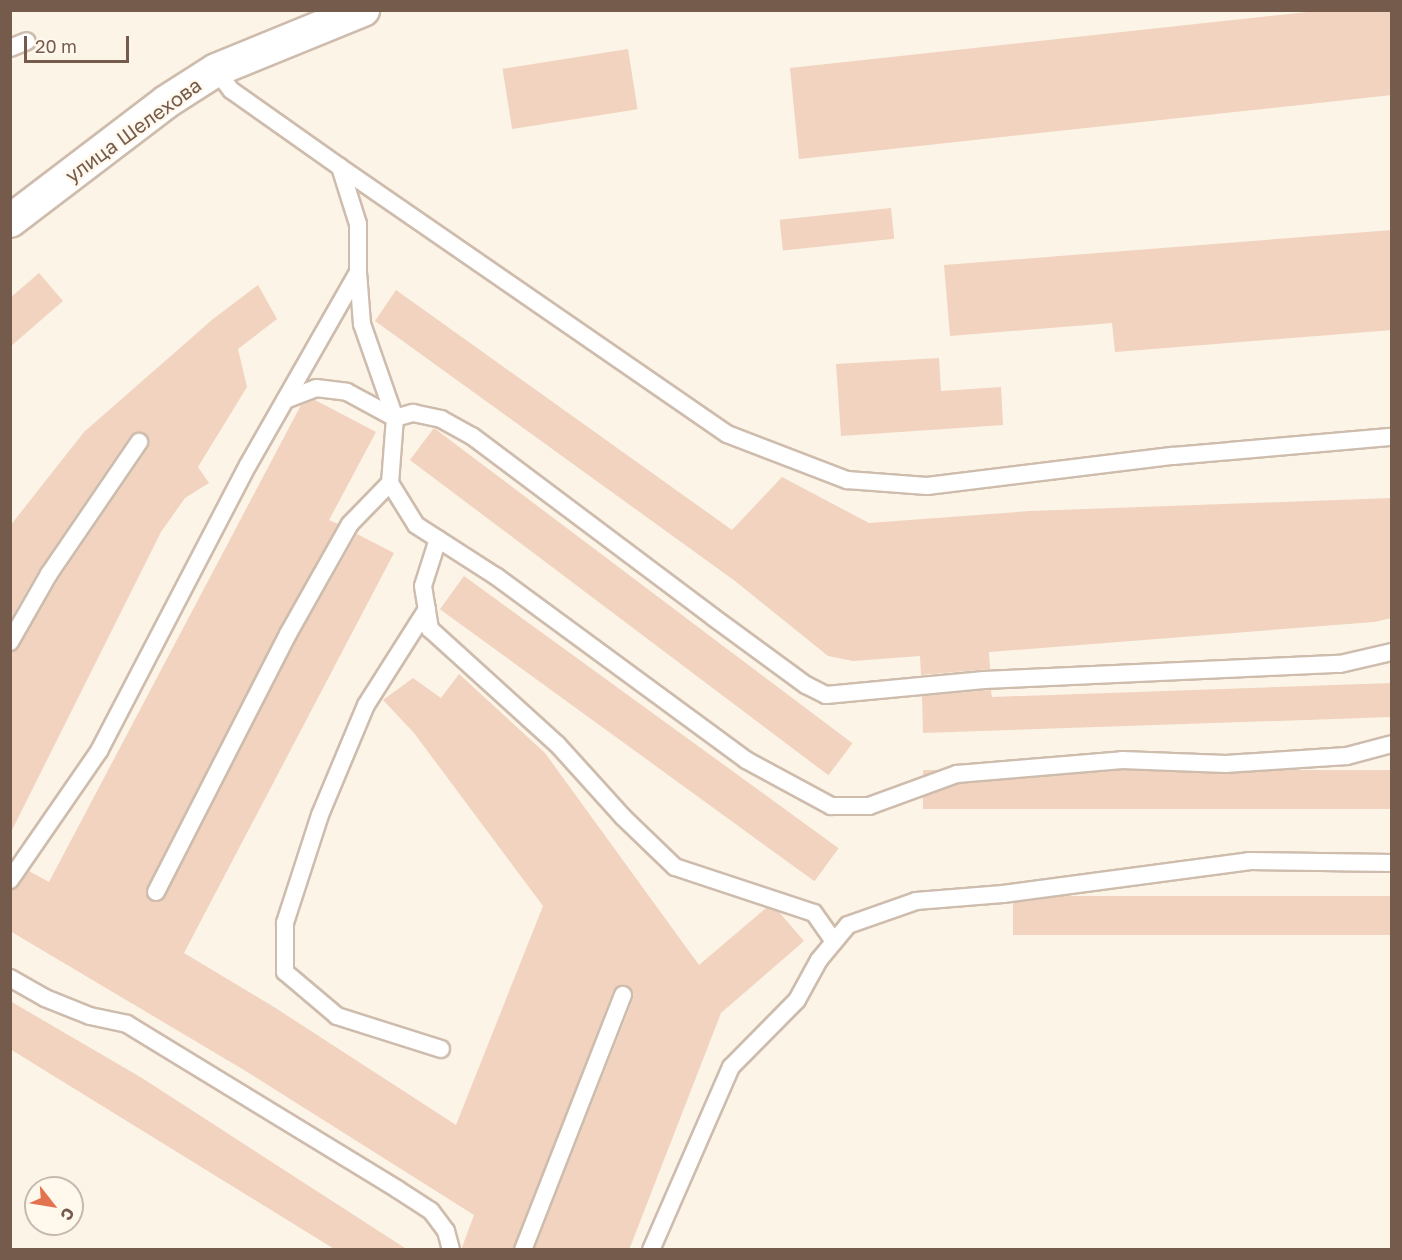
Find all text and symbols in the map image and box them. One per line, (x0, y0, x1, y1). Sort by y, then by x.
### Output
scale bar (27, 24, 132, 62)
text: 20 m (35, 35, 77, 57)
street label: улица Шелехова (60, 73, 206, 187)
north arrow (24, 1176, 84, 1236)
text: С (56, 1204, 79, 1224)

